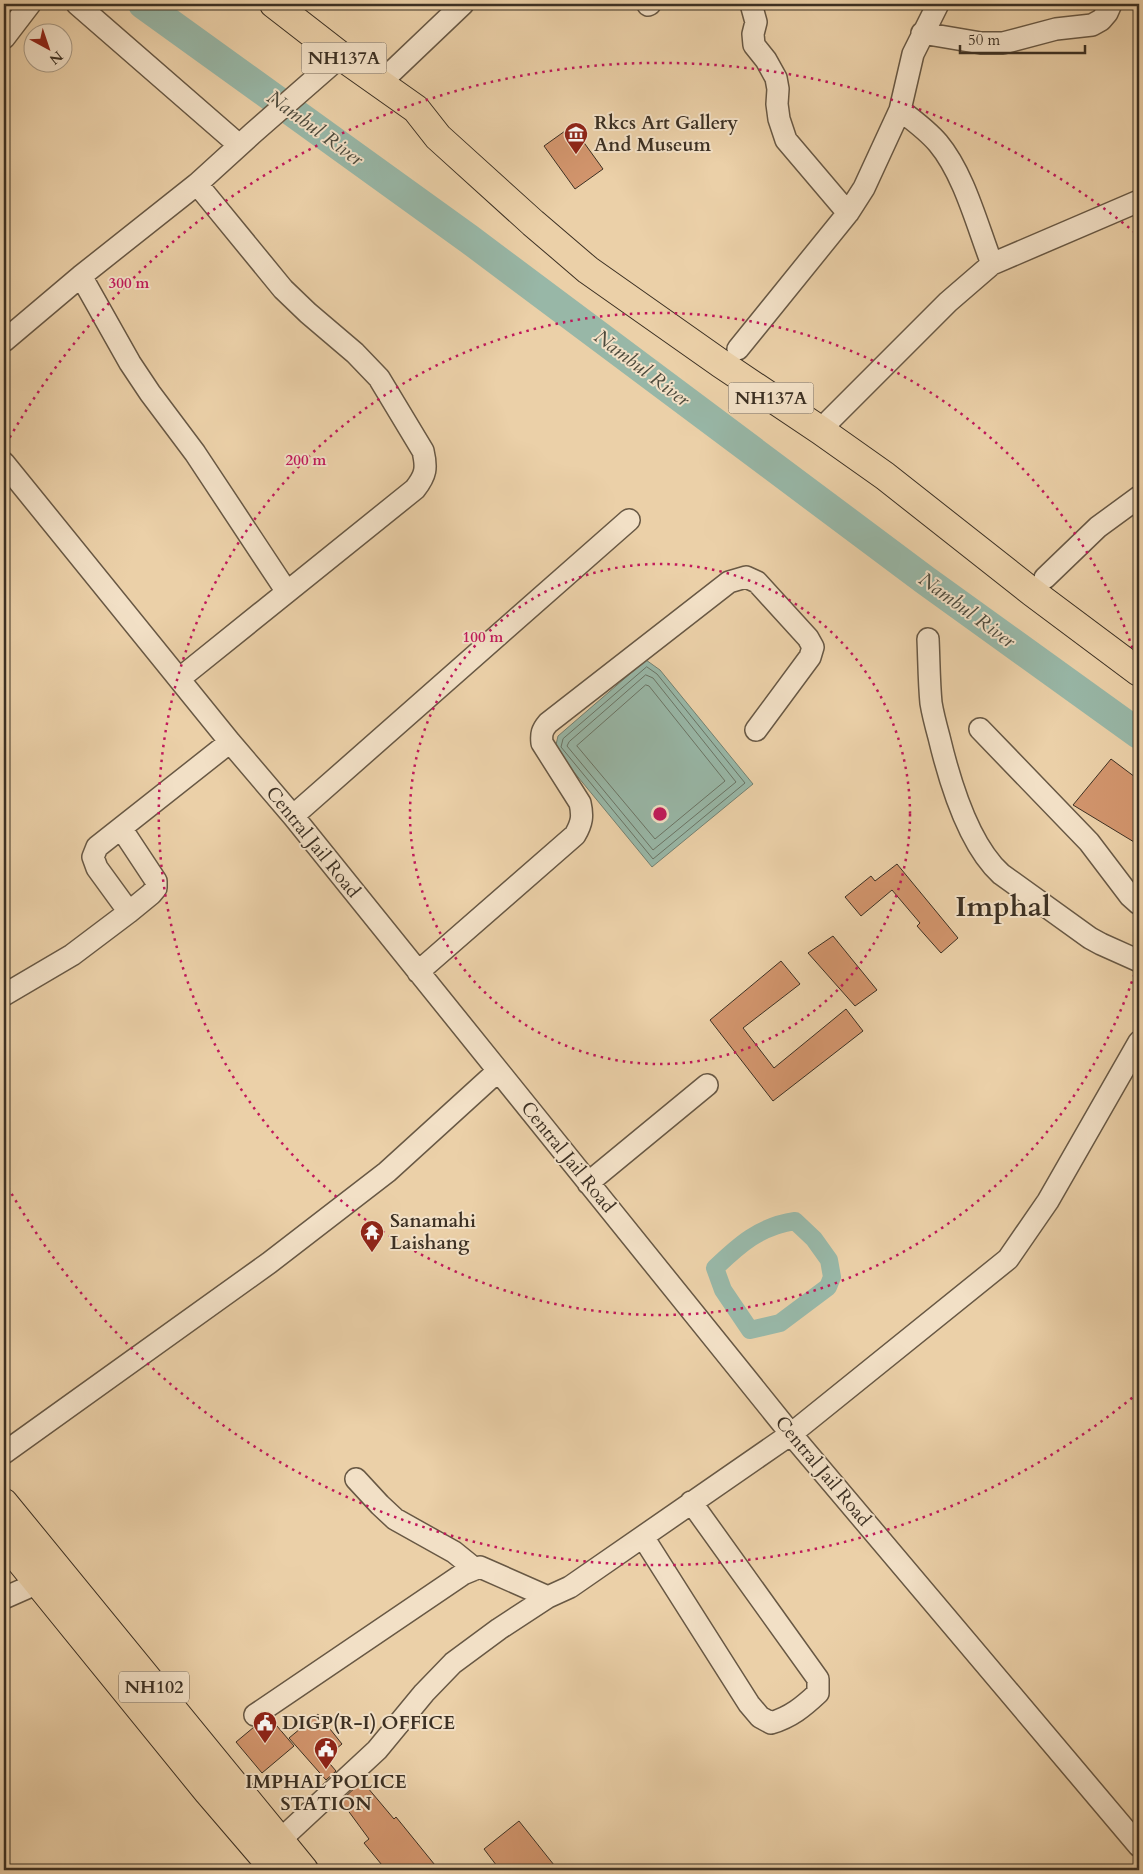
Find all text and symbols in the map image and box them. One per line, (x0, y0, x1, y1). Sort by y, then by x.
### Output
north arrow (22, 22, 72, 72)
scale bar (960, 22, 1086, 54)
text: 50 m (968, 30, 1000, 50)
road number: NH137A (302, 42, 386, 74)
text: N (45, 46, 67, 69)
water label: Nambul River (261, 84, 370, 173)
place label: Rkcs Art Gallery And Museum (594, 110, 738, 158)
museum icon: Rkcs Art Gallery And Museum (563, 121, 589, 155)
text: 300 m (109, 273, 150, 293)
water label: Nambul River (589, 323, 696, 414)
road number: NH137A (728, 382, 814, 413)
text: 200 m (286, 450, 327, 470)
water label: Nambul River (913, 566, 1022, 655)
text: 100 m (463, 627, 504, 647)
street label: Central Jail Road (260, 781, 366, 903)
centre of rings (651, 805, 669, 823)
district label: Imphal (955, 887, 1051, 927)
street label: Central Jail Road (515, 1096, 621, 1218)
place label: Sanamahi Laishang (390, 1208, 476, 1256)
temple icon: Sanamahi Laishang (359, 1219, 385, 1253)
street label: Central Jail Road (769, 1410, 877, 1532)
road number: NH102 (119, 1671, 189, 1702)
public building icon: DIGP(R-I) OFFICE (252, 1710, 278, 1744)
place label: DIGP(R-I) OFFICE (282, 1710, 455, 1736)
public building icon: IMPHAL POLICE STATION (313, 1736, 339, 1770)
place label: IMPHAL POLICE STATION (245, 1769, 407, 1817)

